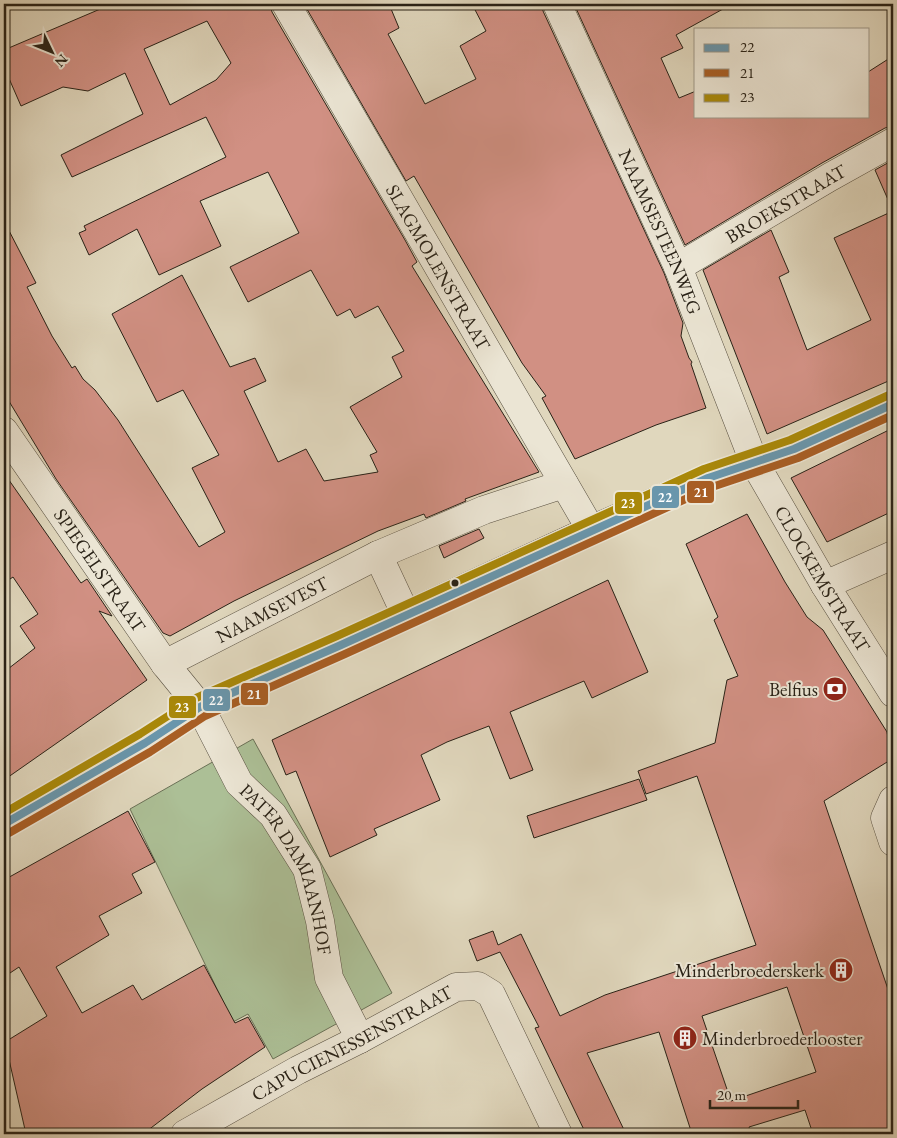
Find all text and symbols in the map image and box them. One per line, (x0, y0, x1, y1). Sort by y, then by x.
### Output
north arrow (28, 28, 78, 78)
legend (694, 28, 870, 118)
text: 22 (740, 37, 755, 56)
text: N (51, 51, 72, 72)
text: 21 (740, 63, 754, 82)
text: 23 (740, 87, 754, 106)
street label: NAAMSESTEENWEG (612, 145, 707, 318)
street label: BROEKSTRAAT (721, 158, 851, 249)
street label: SLAGMOLENSTRAAT (380, 180, 496, 355)
line badge: 21 (686, 480, 715, 504)
text: 21 (694, 483, 708, 501)
line badge: 22 (651, 485, 680, 509)
text: 22 (658, 488, 673, 506)
line badge: 23 (614, 491, 643, 515)
text: 23 (621, 494, 635, 512)
street label: CLOCKEMSTRAAT (769, 501, 876, 657)
street label: SPIEGELSTRAAT (48, 503, 151, 637)
street label: NAAMSEVEST (212, 570, 333, 649)
unlabelled marker (450, 578, 460, 588)
bank icon: Belfius (822, 676, 848, 702)
place label: Belfius (769, 677, 818, 702)
line badge: 21 (240, 682, 269, 706)
text: 21 (247, 685, 261, 703)
line badge: 22 (202, 688, 231, 712)
text: 22 (209, 691, 224, 709)
line badge: 23 (168, 695, 197, 719)
text: 23 (175, 698, 189, 716)
street label: PATER DAMIAANHOF (234, 778, 337, 957)
building icon: Minderbroederskerk (828, 957, 854, 983)
place label: Minderbroederskerk (675, 958, 825, 983)
street label: CAPUCIENESSENSTRAAT (247, 979, 457, 1107)
building icon: Minderbroederlooster (672, 1025, 698, 1051)
place label: Minderbroederlooster (702, 1026, 863, 1051)
scale bar (710, 1078, 797, 1110)
text: 20 m (717, 1085, 746, 1104)

